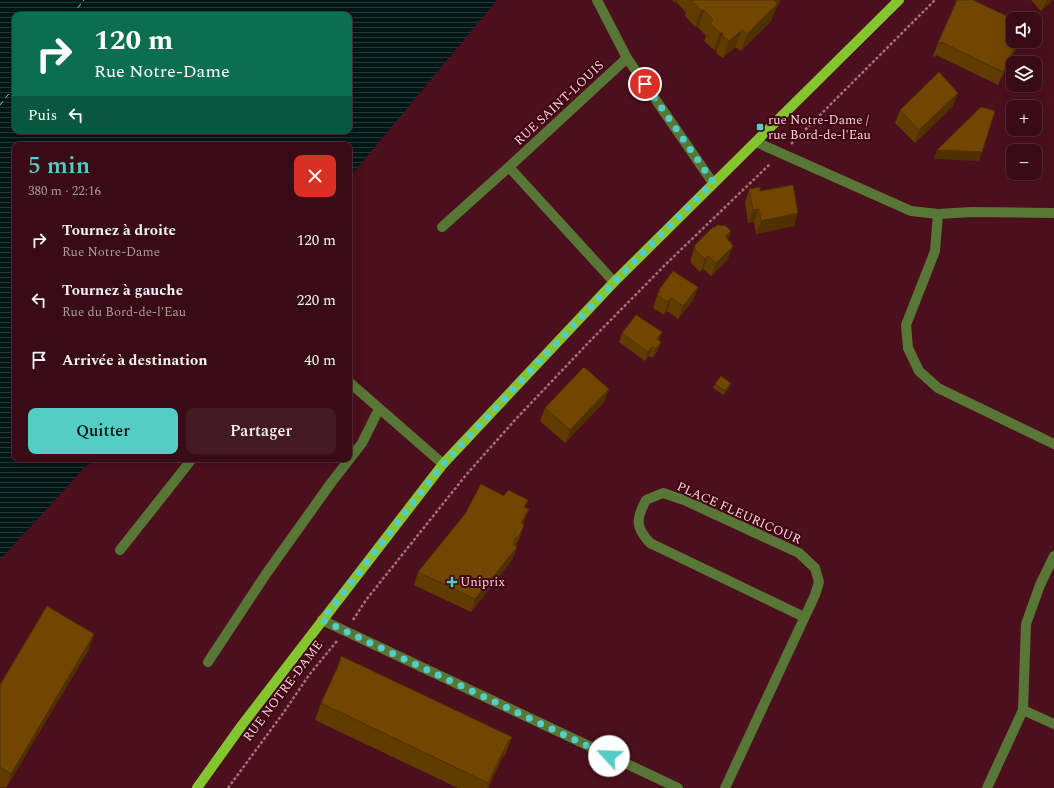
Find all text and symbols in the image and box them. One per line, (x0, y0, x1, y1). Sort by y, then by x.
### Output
map controls (1006, 12, 1042, 180)
button: sound (1006, 12, 1042, 48)
text: 120 m (94, 19, 173, 62)
icon: right (28, 28, 80, 80)
street label: RUE SAINT-LOUIS (509, 56, 609, 150)
button: layers (1006, 56, 1042, 92)
text: Rue Notre-Dame (94, 58, 230, 85)
pin (628, 67, 662, 101)
icon: arrive (634, 73, 656, 95)
button: + (1006, 100, 1042, 136)
text: Puis (28, 104, 57, 127)
icon: left (65, 104, 87, 126)
place label: rue Notre-Dame / rue Bord-de-l'Eau (768, 110, 871, 145)
marker: rue Notre-Dame / rue Bord-de-l'Eau (755, 122, 765, 132)
button: − (1006, 144, 1042, 180)
text: 5 min (28, 148, 90, 184)
button: close (294, 155, 336, 197)
text: 380 m · 22:16 (28, 181, 101, 201)
text: Tournez à droite (62, 219, 176, 242)
icon: right (28, 229, 50, 251)
text: 120 m (297, 229, 336, 252)
text: Rue Notre-Dame (62, 242, 160, 262)
text: Tournez à gauche (62, 279, 183, 302)
icon: left (28, 289, 50, 311)
text: 220 m (297, 289, 336, 312)
text: Rue du Bord-de-l'Eau (62, 302, 186, 322)
icon: arrive (28, 349, 50, 371)
text: Arrivée à destination (62, 349, 208, 372)
text: 40 m (304, 349, 336, 372)
button: Quitter (28, 408, 178, 454)
button: Partager (186, 408, 336, 454)
street label: PLACE FLEURICOUR (674, 477, 805, 550)
place label: Uniprix (460, 572, 505, 592)
marker: Uniprix (447, 577, 457, 587)
street label: RUE NOTRE-DAME (238, 636, 328, 746)
position arrow (588, 735, 630, 777)

